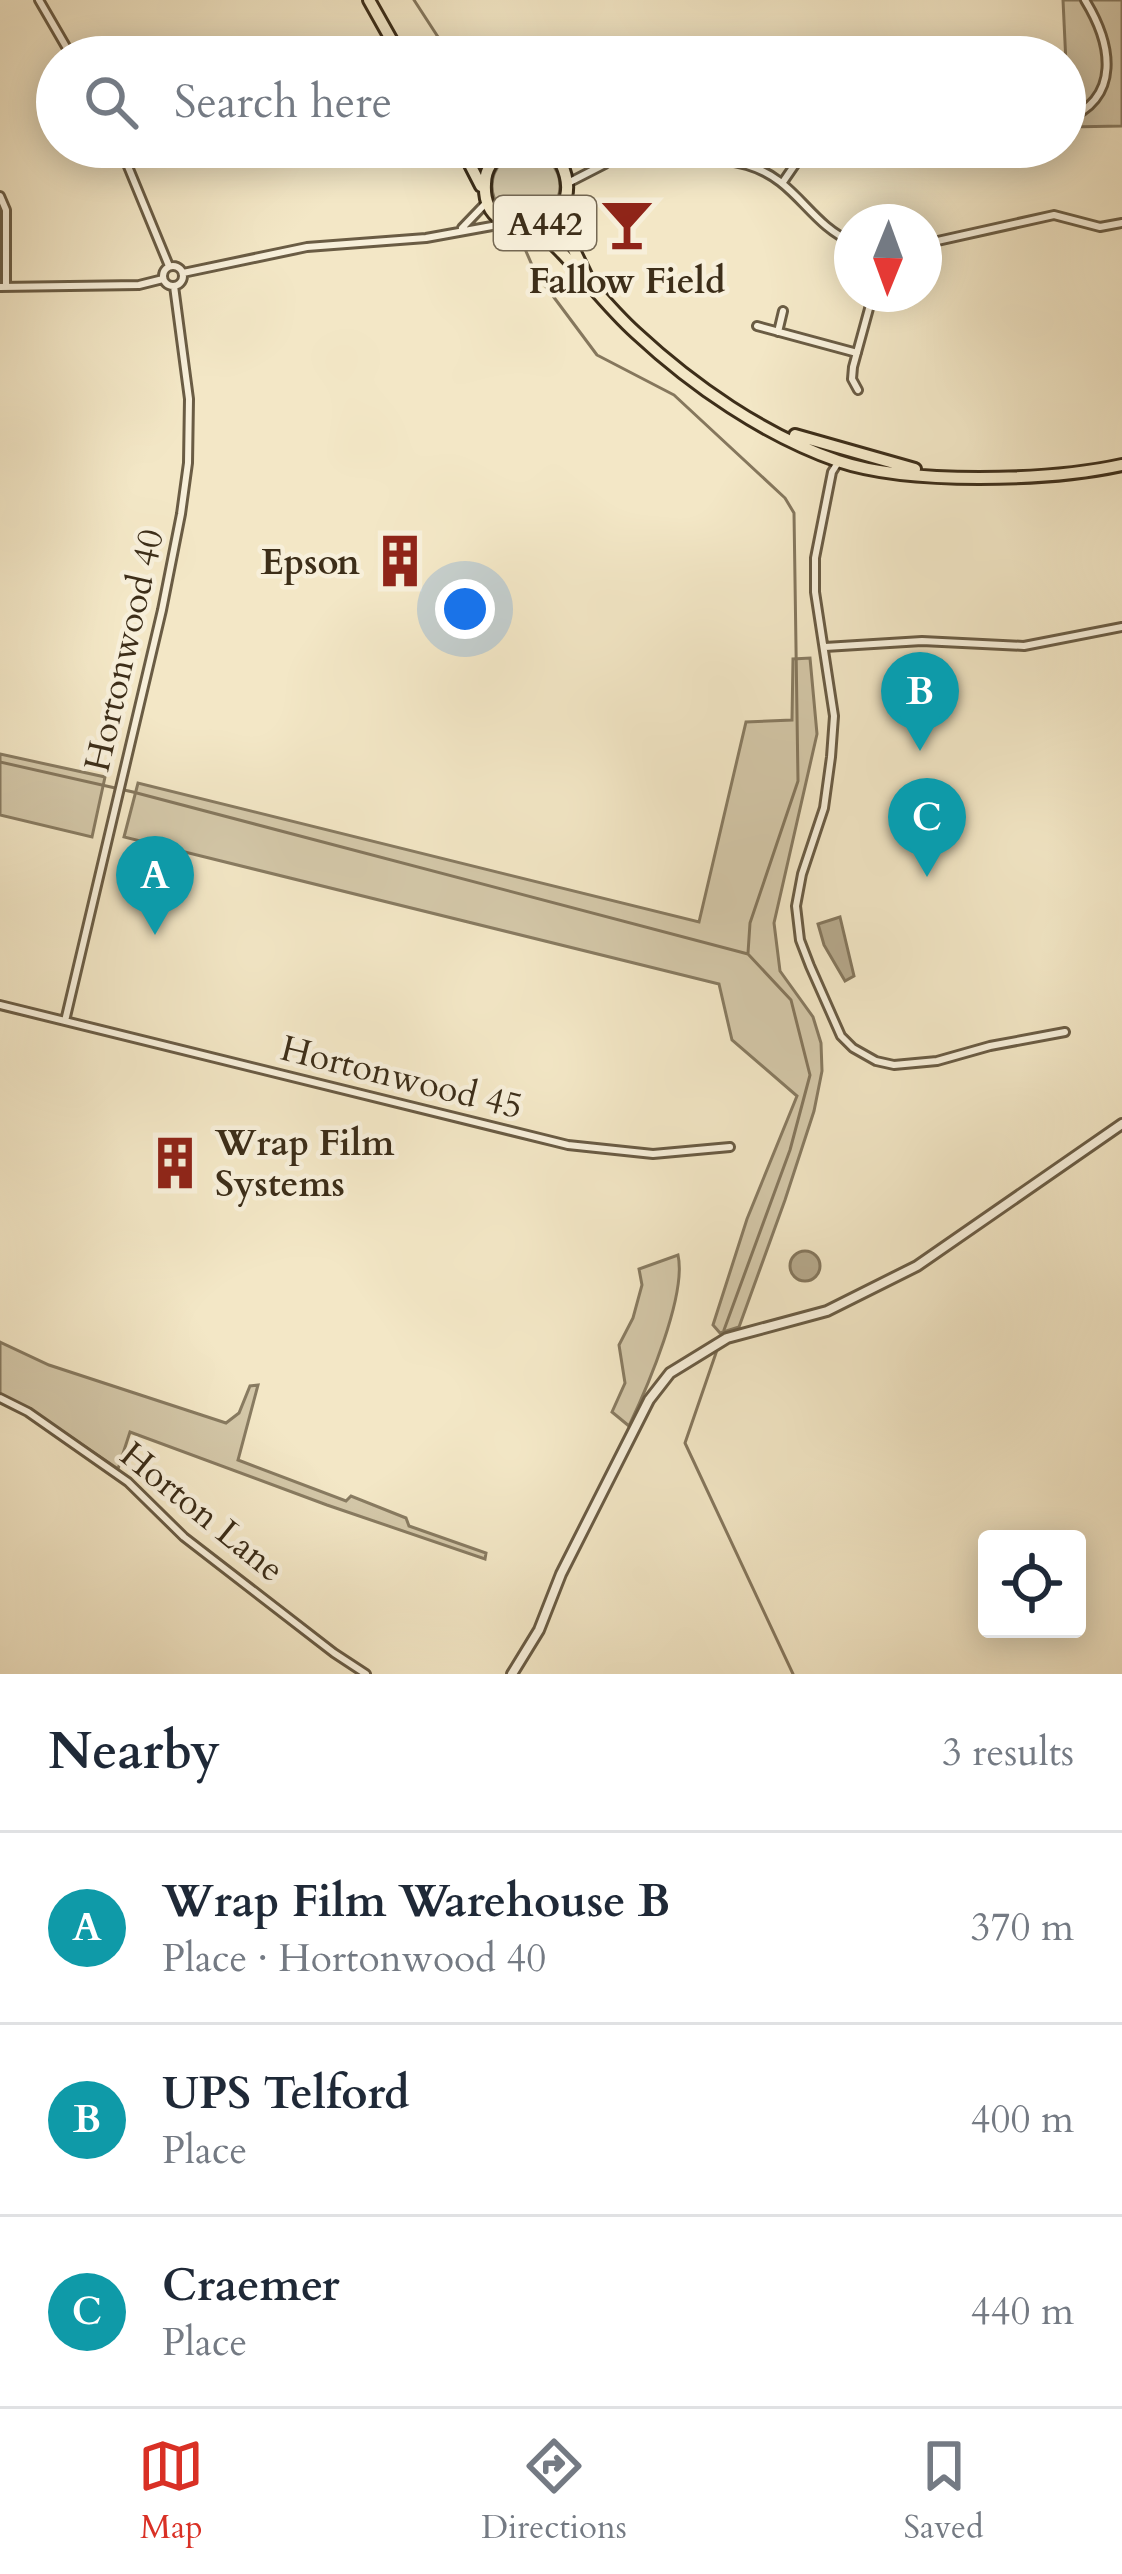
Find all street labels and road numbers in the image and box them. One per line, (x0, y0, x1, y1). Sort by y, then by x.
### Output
road number: A442 (494, 196, 596, 250)
street label: Hortonwood 40 (73, 524, 176, 776)
street label: Hortonwood 45 (276, 1024, 528, 1131)
street label: Horton Lane (110, 1431, 294, 1593)

